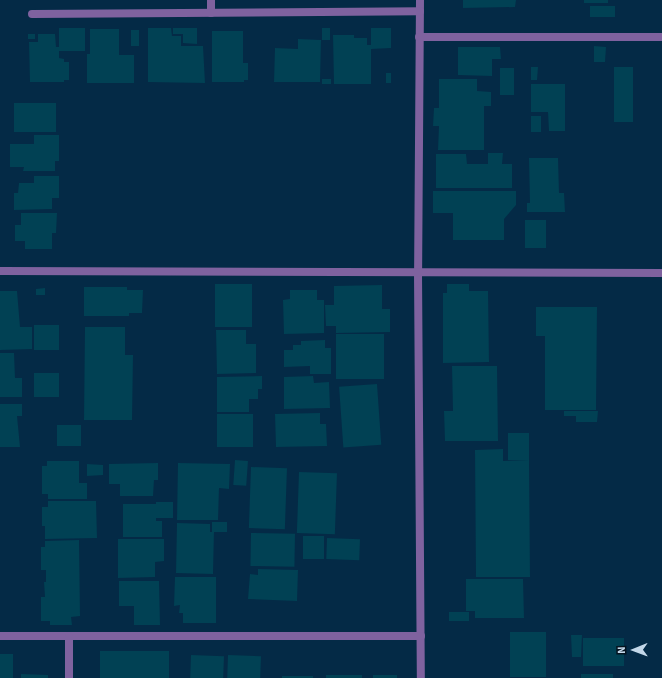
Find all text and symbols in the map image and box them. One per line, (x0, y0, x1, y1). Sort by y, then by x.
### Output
north arrow (614, 630, 654, 670)
text: N (614, 646, 629, 654)

